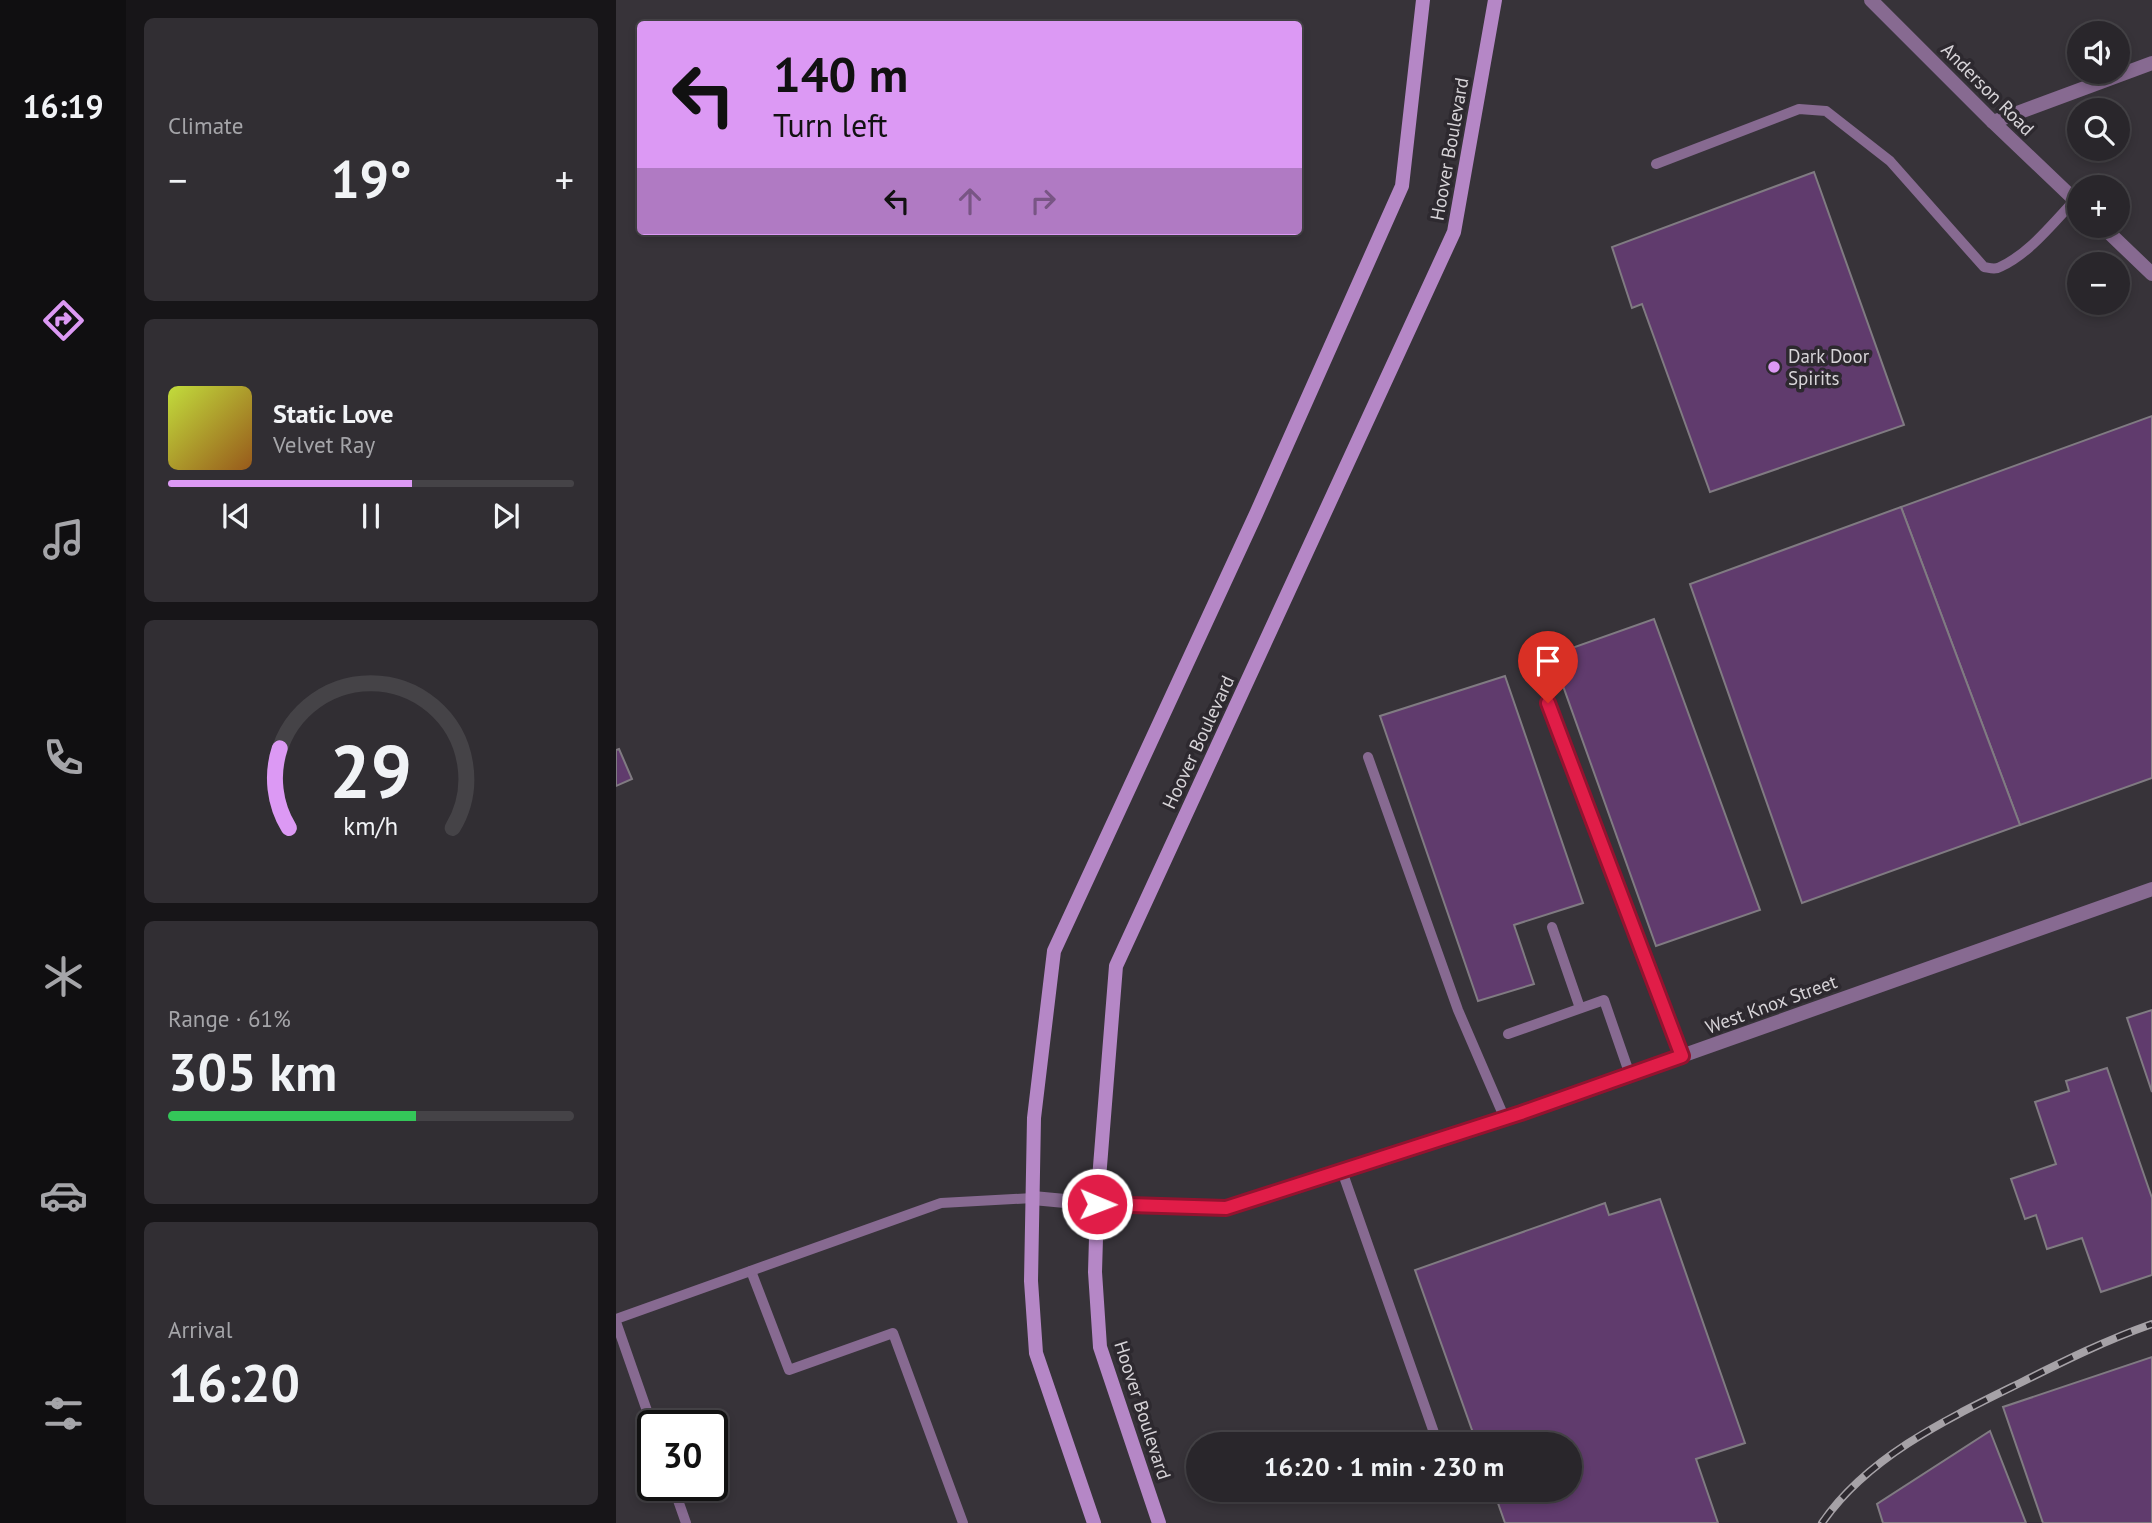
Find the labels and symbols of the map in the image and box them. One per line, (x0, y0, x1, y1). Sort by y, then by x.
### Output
street label: Anderson Road (1936, 37, 2040, 141)
street label: Hoover Boulevard (1425, 76, 1473, 222)
place label: Dark Door Spirits (1788, 344, 1870, 390)
marker: Dark Door Spirits (1766, 359, 1782, 375)
pin (1518, 631, 1578, 703)
street label: Hoover Boulevard (1157, 671, 1239, 813)
street label: West Knox Street (1702, 969, 1841, 1039)
position arrow (1060, 1167, 1134, 1241)
street label: Hoover Boulevard (1109, 1338, 1177, 1482)
speed limit sign: 30 (637, 1410, 728, 1501)

